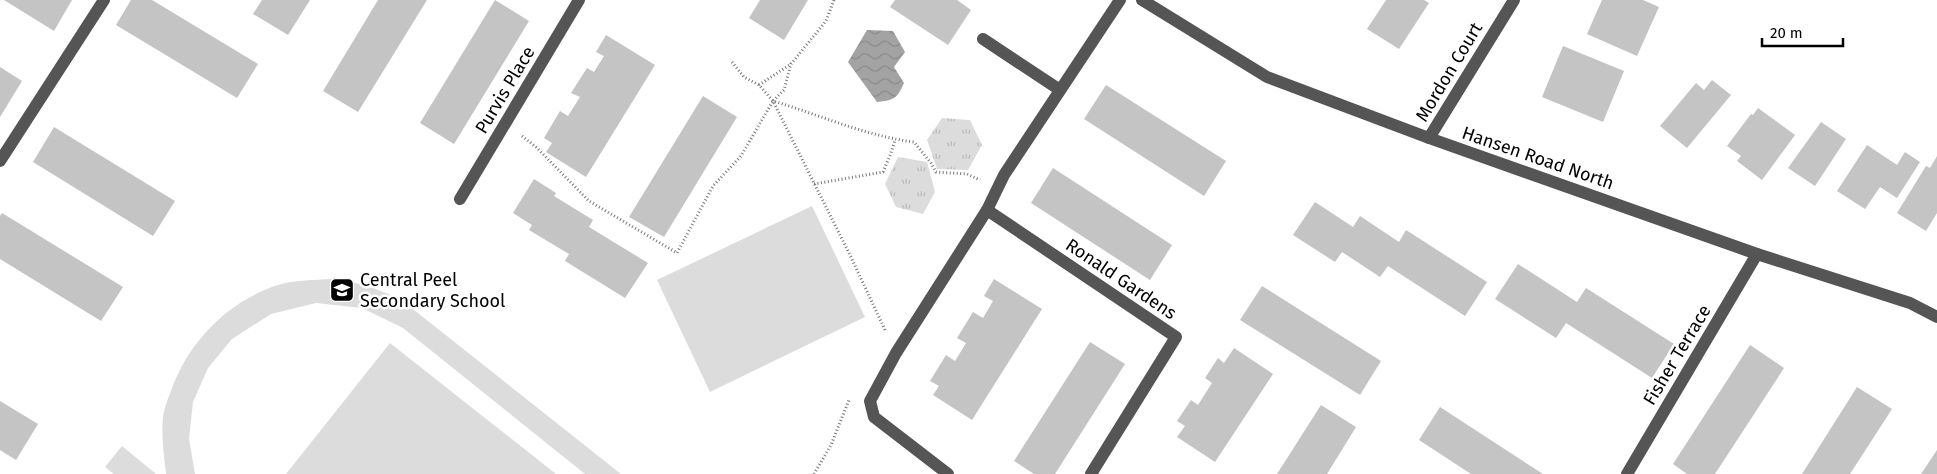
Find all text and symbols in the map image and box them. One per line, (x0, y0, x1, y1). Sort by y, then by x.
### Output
scale bar (1762, 15, 1843, 47)
street label: Mordon Court (1411, 18, 1487, 126)
text: 20 m (1770, 24, 1803, 42)
street label: Purvis Place (470, 42, 540, 138)
street label: Hansen Road North (1459, 122, 1617, 194)
street label: Ronald Gardens (1061, 234, 1181, 324)
place label: Central Peel Secondary School (360, 269, 505, 312)
school or university icon: Central Peel Secondary School (329, 277, 355, 303)
street label: Fisher Terrace (1638, 301, 1716, 409)

